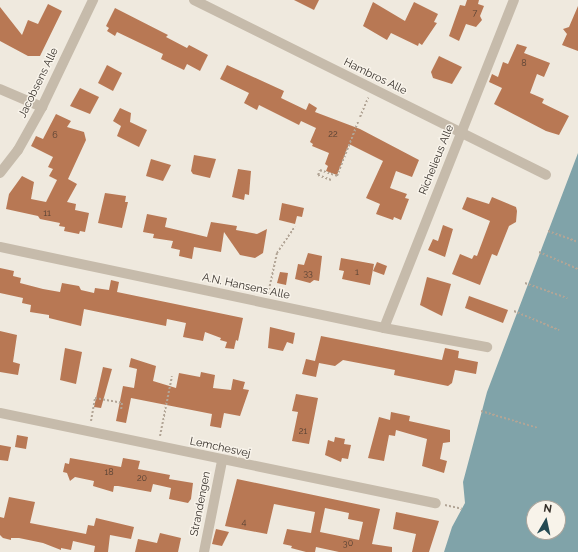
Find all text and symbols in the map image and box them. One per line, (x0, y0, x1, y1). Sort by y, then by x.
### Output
house number: 7 (473, 8, 477, 18)
street label: Jacobsens Alle (16, 46, 62, 120)
street label: Hambros Alle (341, 56, 409, 98)
house number: 8 (521, 58, 527, 68)
street label: Richelieus Alle (417, 123, 457, 197)
house number: 22 (328, 129, 338, 139)
house number: 6 (52, 130, 58, 140)
house number: 11 (43, 208, 51, 218)
house number: 1 (355, 267, 359, 277)
house number: 33 (303, 268, 313, 278)
street label: A.N. Hansens Alle (201, 271, 291, 303)
house number: 21 (299, 426, 307, 436)
street label: Lemchesvej (189, 435, 251, 461)
house number: 18 (104, 467, 114, 477)
street label: Strandengen (188, 470, 214, 538)
house number: 20 (137, 473, 147, 483)
north arrow (526, 500, 566, 540)
text: N (543, 502, 553, 516)
house number: 4 (242, 517, 246, 527)
house number: 30 (343, 538, 353, 548)

